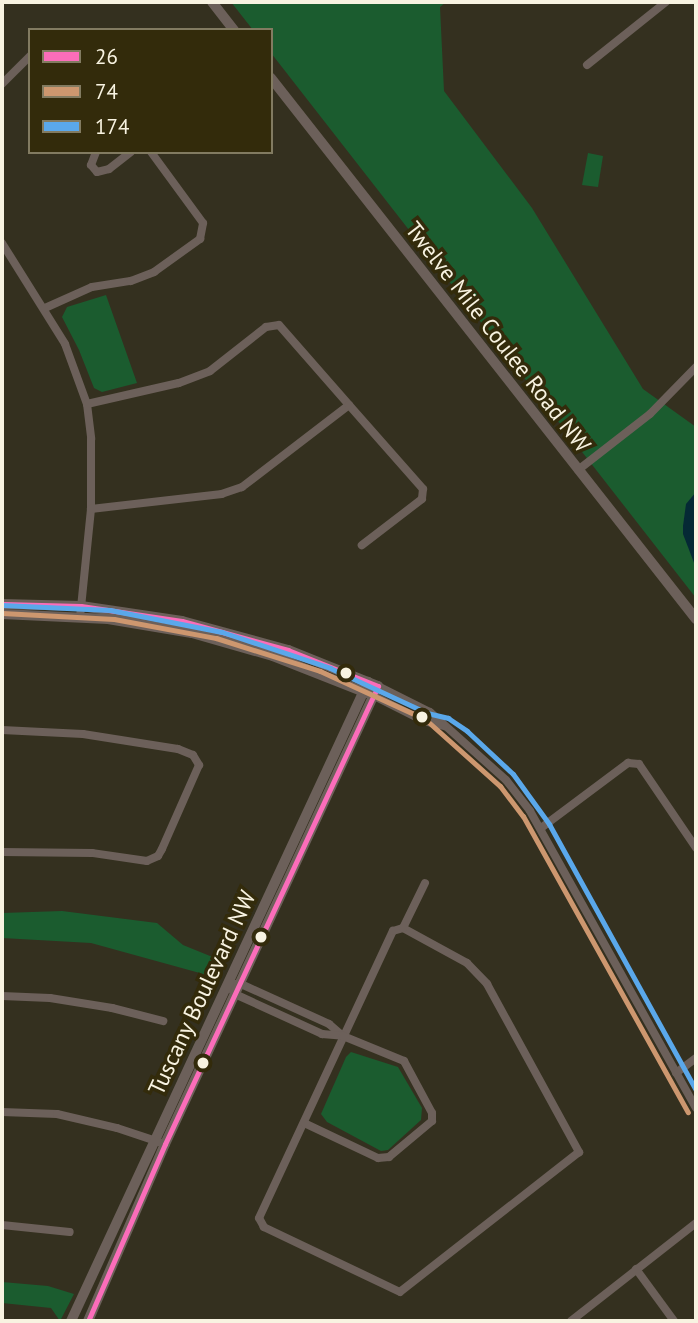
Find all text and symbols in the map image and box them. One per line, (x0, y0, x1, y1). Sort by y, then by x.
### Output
legend (28, 28, 273, 154)
text: 26 (95, 43, 118, 70)
text: 74 (95, 78, 118, 105)
text: 174 (95, 113, 129, 140)
street label: Twelve Mile Coulee Road NW (399, 216, 597, 458)
unlabelled marker (339, 666, 353, 680)
unlabelled marker (415, 710, 429, 724)
street label: Tuscany Boulevard NW (142, 886, 262, 1100)
unlabelled marker (254, 930, 268, 944)
unlabelled marker (196, 1056, 210, 1070)

